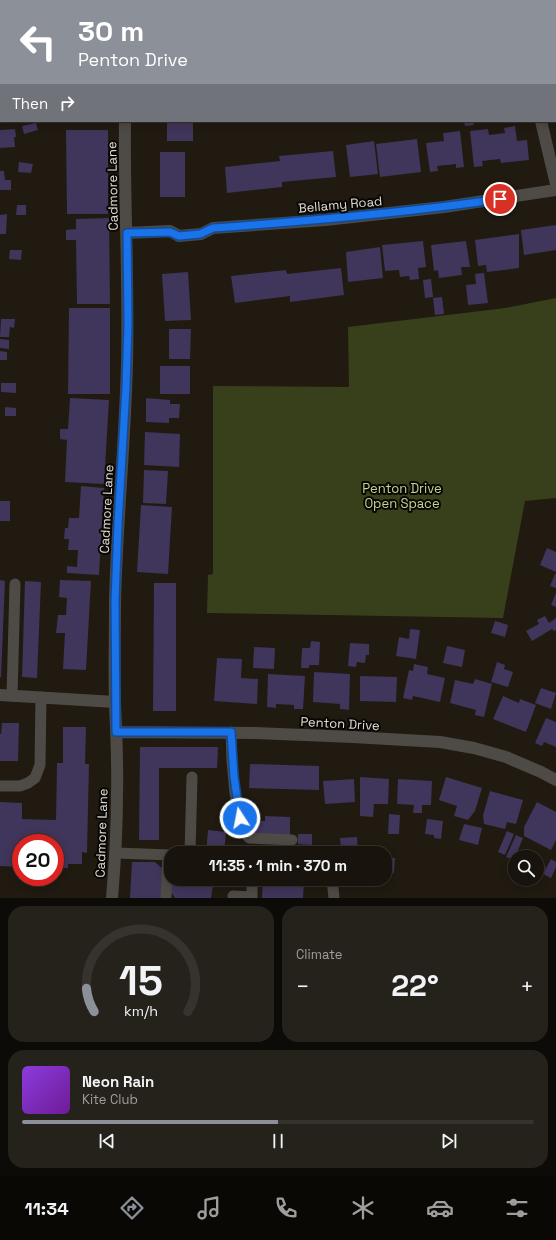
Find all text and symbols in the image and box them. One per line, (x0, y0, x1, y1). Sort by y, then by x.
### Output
text: 30 m (78, 13, 144, 49)
icon: left (12, 16, 64, 68)
text: Penton Drive (78, 48, 188, 71)
icon: right (56, 92, 78, 114)
text: Then (12, 94, 48, 113)
street label: Cadmore Lane (103, 141, 122, 231)
pin (483, 182, 517, 216)
icon: arrive (489, 188, 511, 210)
street label: Bellamy Road (297, 192, 383, 217)
street label: Cadmore Lane (96, 464, 117, 554)
park label: Penton Drive Open Space (362, 480, 442, 512)
street label: Penton Drive (300, 713, 380, 734)
street label: Cadmore Lane (91, 788, 112, 878)
position arrow (219, 797, 261, 839)
speed limit sign: 20 (12, 834, 64, 886)
map controls (508, 850, 544, 886)
button: search (508, 850, 544, 886)
text: 11:35 · 1 min · 370 m (209, 856, 347, 875)
text: Climate (296, 946, 342, 963)
text: 15 (119, 954, 163, 1007)
text: 22° (391, 966, 439, 1005)
text: − (296, 972, 310, 1000)
text: + (520, 972, 534, 1000)
text: km/h (124, 1002, 158, 1020)
text: Neon Rain (82, 1072, 154, 1091)
text: Kite Club (82, 1091, 138, 1108)
icon: previous (96, 1130, 118, 1152)
icon: pause (267, 1130, 289, 1152)
icon: next (438, 1130, 460, 1152)
icon: directions (118, 1194, 146, 1222)
icon: music (195, 1194, 223, 1222)
icon: phone (272, 1194, 300, 1222)
icon: climate (349, 1194, 377, 1222)
icon: car (426, 1194, 454, 1222)
icon: filters (503, 1194, 531, 1222)
text: 11:34 (25, 1197, 69, 1220)

